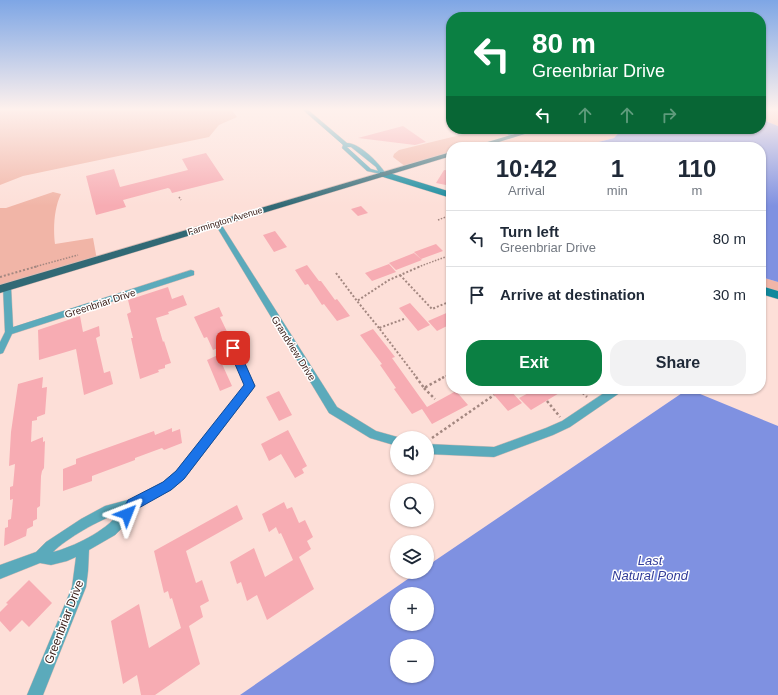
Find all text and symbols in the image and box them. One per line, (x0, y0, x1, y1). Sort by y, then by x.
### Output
icon: left (466, 28, 518, 80)
text: 80 m (532, 28, 596, 59)
text: Greenbriar Drive (532, 61, 665, 81)
icon: left (532, 104, 554, 126)
icon: ahead (574, 104, 596, 126)
icon: ahead (616, 104, 638, 126)
icon: right (658, 104, 680, 126)
text: 10:42 (496, 155, 557, 182)
text: 1 (611, 155, 624, 182)
text: 110 (678, 155, 716, 182)
text: Arrival (508, 183, 545, 198)
text: min (607, 183, 628, 198)
text: m (691, 183, 702, 198)
street label: Farmington Avenue (186, 205, 264, 237)
text: Turn left (500, 223, 559, 240)
icon: left (466, 228, 488, 250)
text: 80 m (713, 230, 746, 247)
text: Greenbriar Drive (500, 240, 596, 255)
icon: arrive (466, 284, 488, 306)
text: Arrive at destination (500, 286, 645, 303)
text: 30 m (713, 286, 746, 303)
street label: Greenbriar Drive (63, 287, 137, 320)
street label: Grandview Drive (269, 314, 318, 383)
pin (216, 331, 250, 365)
icon: arrive (222, 337, 244, 359)
button: Exit (466, 340, 602, 386)
button: Share (610, 340, 746, 386)
map controls (390, 431, 434, 683)
button: sound (390, 431, 434, 475)
button: search (390, 483, 434, 527)
position arrow (106, 493, 148, 535)
button: layers (390, 535, 434, 579)
water label: Last Natural Pond (612, 553, 689, 583)
street label: Greenbriar Drive (42, 578, 87, 666)
button: + (390, 587, 434, 631)
button: − (390, 639, 434, 683)

